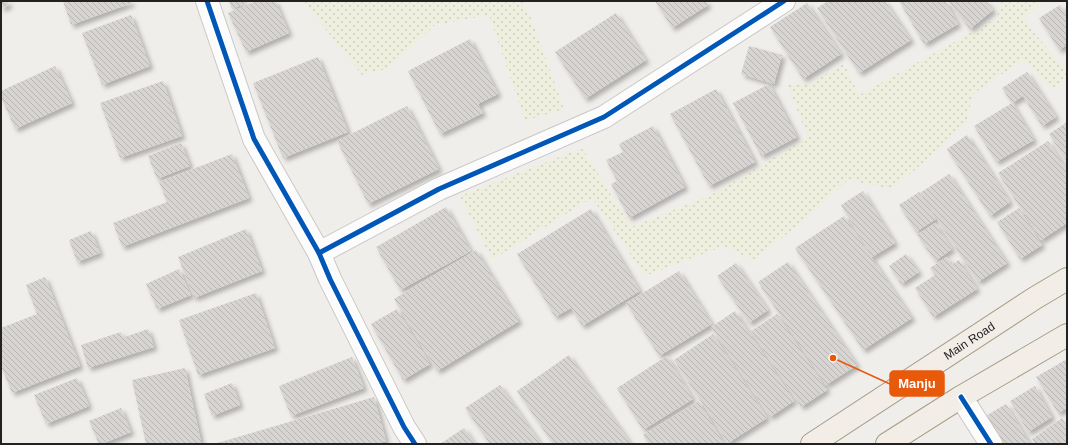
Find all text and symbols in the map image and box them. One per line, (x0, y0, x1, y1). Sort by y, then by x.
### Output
street label: Main Road (941, 319, 997, 363)
callout: Manju (890, 371, 944, 396)
text: Manju (898, 376, 936, 391)

